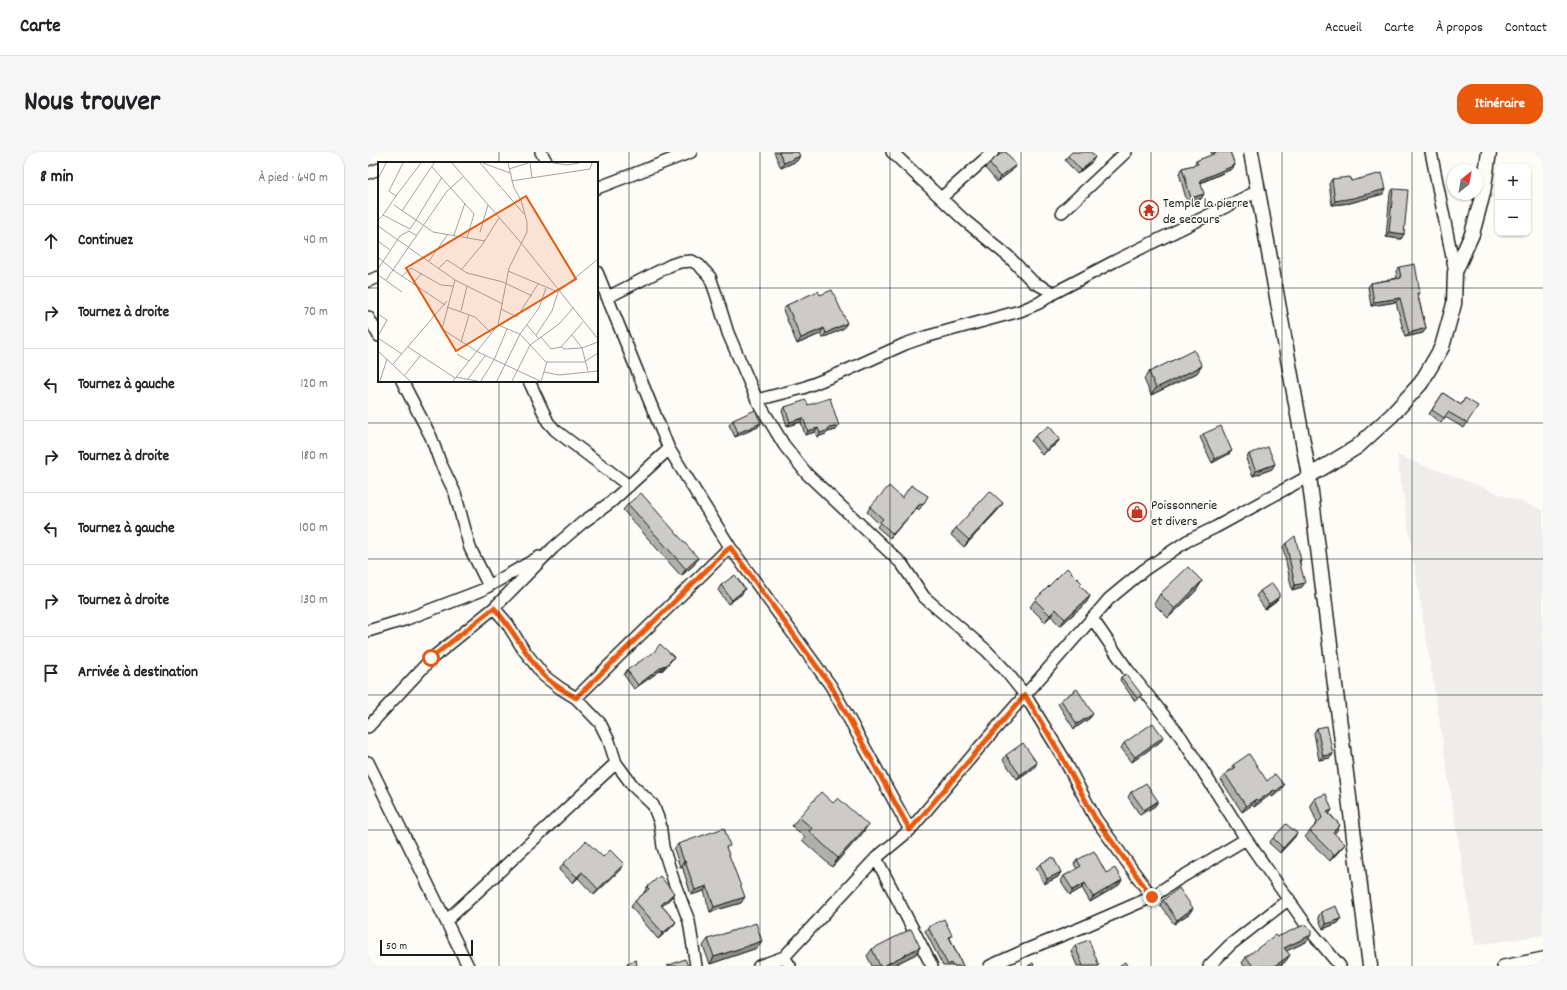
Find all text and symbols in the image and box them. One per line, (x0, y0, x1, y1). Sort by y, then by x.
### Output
text: Carte (20, 14, 61, 41)
text: Accueil (1325, 18, 1362, 38)
text: Carte (1384, 18, 1414, 38)
text: À propos (1436, 18, 1483, 38)
text: Contact (1505, 18, 1547, 38)
text: Nous trouver (24, 84, 160, 124)
button: Itinéraire (1457, 84, 1543, 124)
inset map (378, 162, 598, 382)
north arrow (1447, 164, 1483, 200)
map controls (1495, 164, 1531, 236)
button: + (1495, 164, 1531, 200)
text: 8 min (40, 166, 73, 190)
text: À pied · 640 m (258, 169, 328, 188)
place label: Temple la pierre de secours (1163, 194, 1248, 230)
temple icon: Temple la pierre de secours (1138, 199, 1160, 221)
button: − (1495, 200, 1531, 236)
icon: ahead (40, 230, 62, 252)
text: Continuez (78, 230, 133, 252)
text: 40 m (304, 231, 328, 250)
icon: right (40, 302, 62, 324)
text: Tournez à droite (78, 302, 169, 324)
text: 70 m (304, 303, 328, 322)
icon: left (40, 374, 62, 396)
text: Tournez à gauche (78, 374, 175, 396)
text: 120 m (300, 375, 328, 394)
icon: right (40, 446, 62, 468)
text: Tournez à droite (78, 446, 169, 468)
text: 180 m (301, 447, 328, 466)
place label: Poissonnerie et divers (1151, 496, 1217, 532)
shop icon: Poissonnerie et divers (1126, 501, 1148, 523)
icon: left (40, 518, 62, 540)
text: Tournez à gauche (78, 518, 175, 540)
text: 100 m (299, 519, 328, 538)
icon: right (40, 590, 62, 612)
text: Tournez à droite (78, 590, 169, 612)
text: 130 m (300, 591, 328, 610)
route start (422, 649, 440, 667)
icon: arrive (40, 662, 62, 684)
text: Arrivée à destination (78, 662, 198, 684)
route end (1143, 888, 1161, 906)
scale bar (380, 938, 473, 957)
text: 50 m (386, 939, 407, 955)

